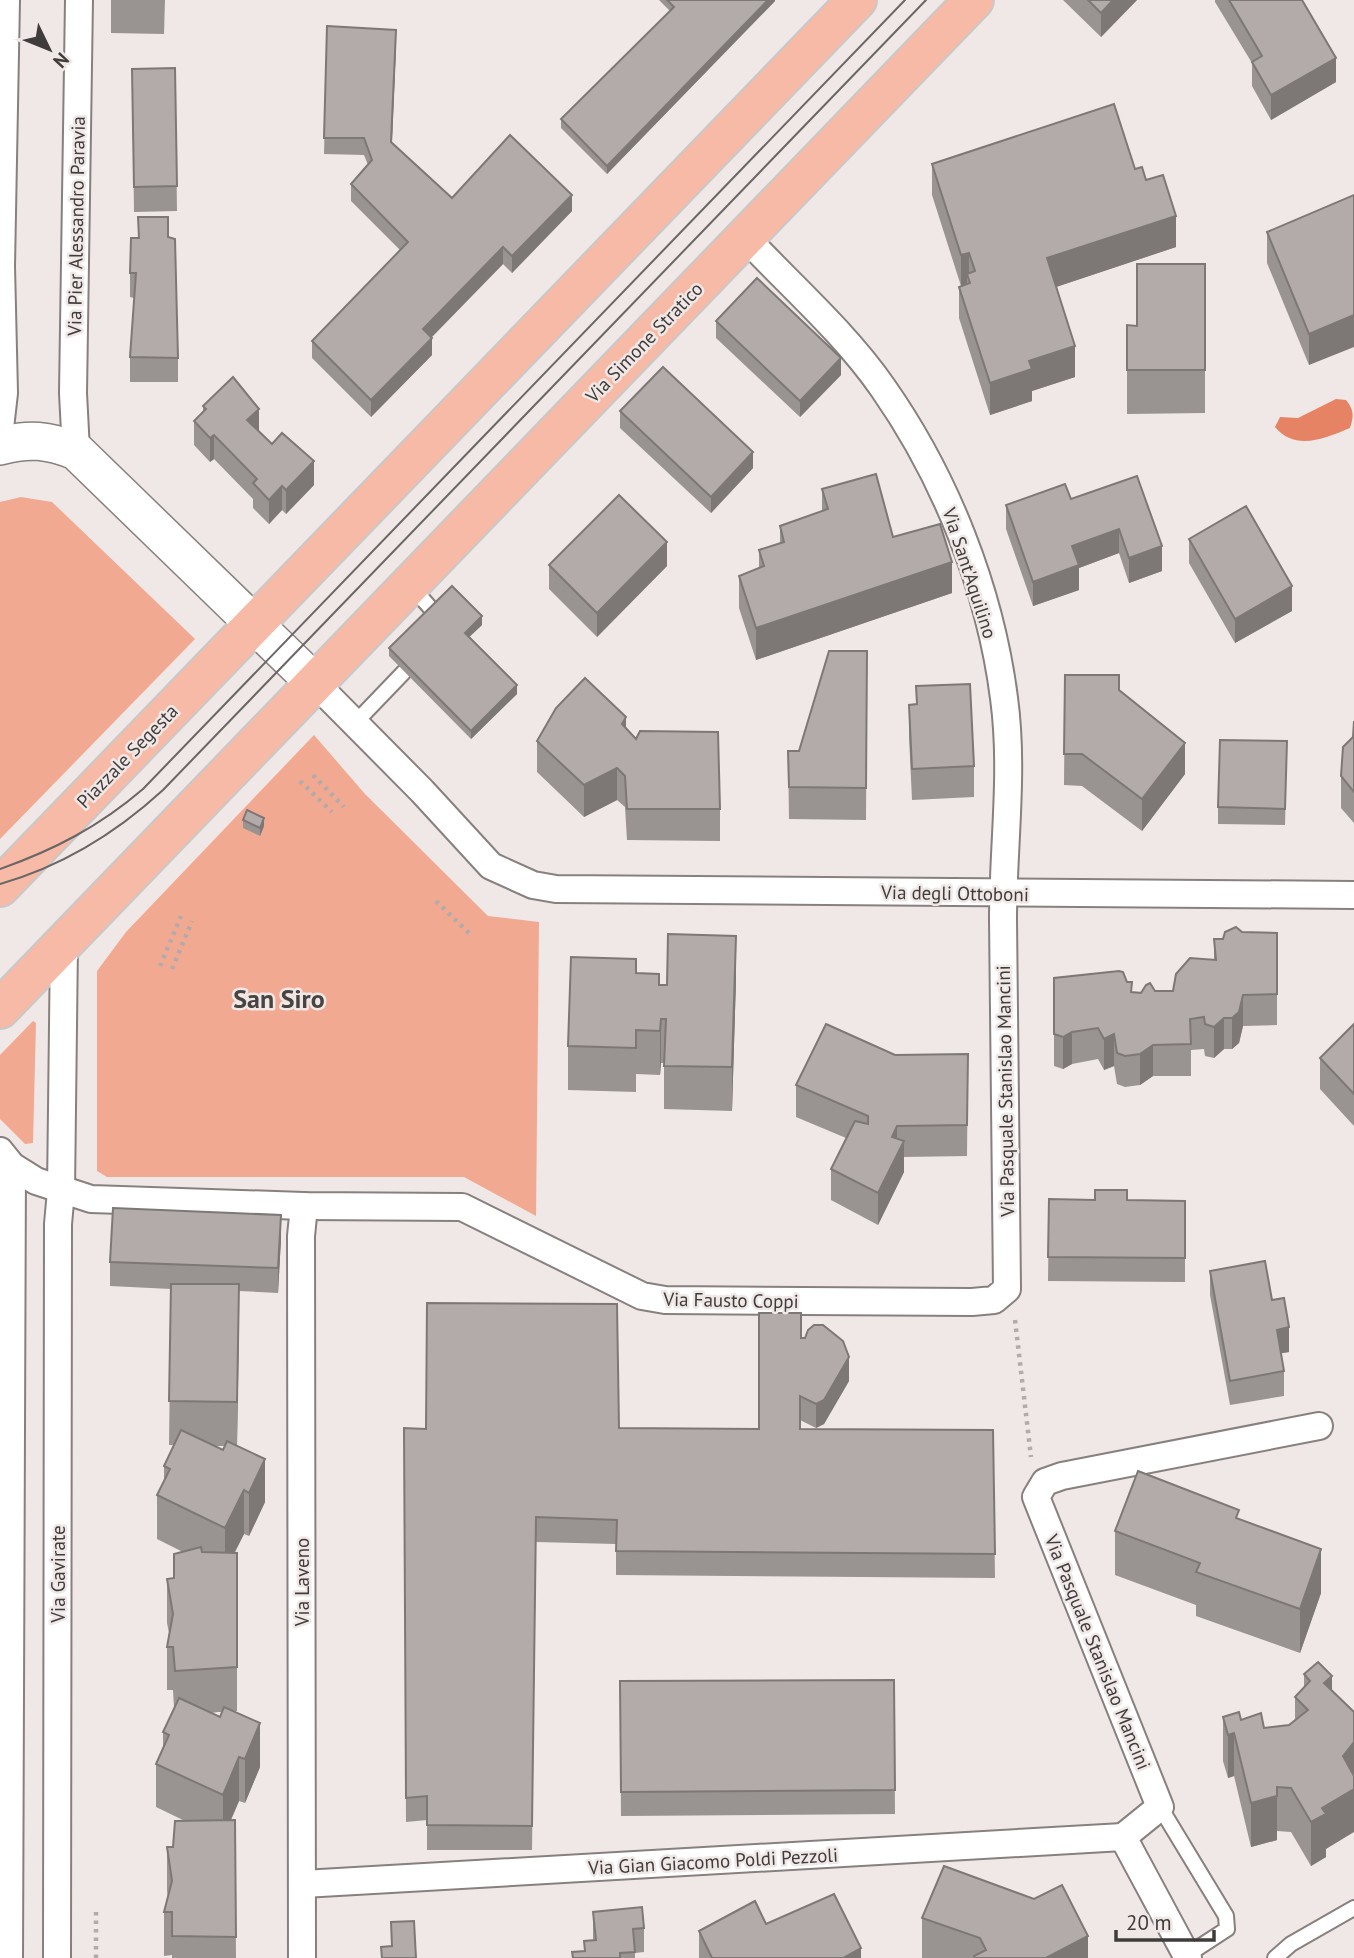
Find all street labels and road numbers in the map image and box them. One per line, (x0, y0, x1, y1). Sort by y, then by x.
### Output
street label: Via Pier Alessandro Paravia (62, 116, 90, 337)
street label: Via Simone Stratico (580, 277, 708, 408)
street label: Via Sant'Aquilino (937, 504, 1002, 641)
street label: Piazzale Segesta (71, 699, 183, 813)
street label: Via degli Ottoboni (880, 880, 1029, 906)
street label: Via Pasquale Stanislao Mancini (991, 965, 1019, 1218)
street label: Via Fausto Coppi (662, 1287, 799, 1313)
street label: Via Gavirate (46, 1525, 70, 1624)
street label: Via Pasquale Stanislao Mancini (1039, 1530, 1156, 1773)
street label: Via Laveno (290, 1538, 314, 1627)
street label: Via Gian Giacomo Poldi Pezzoli (586, 1842, 839, 1880)

